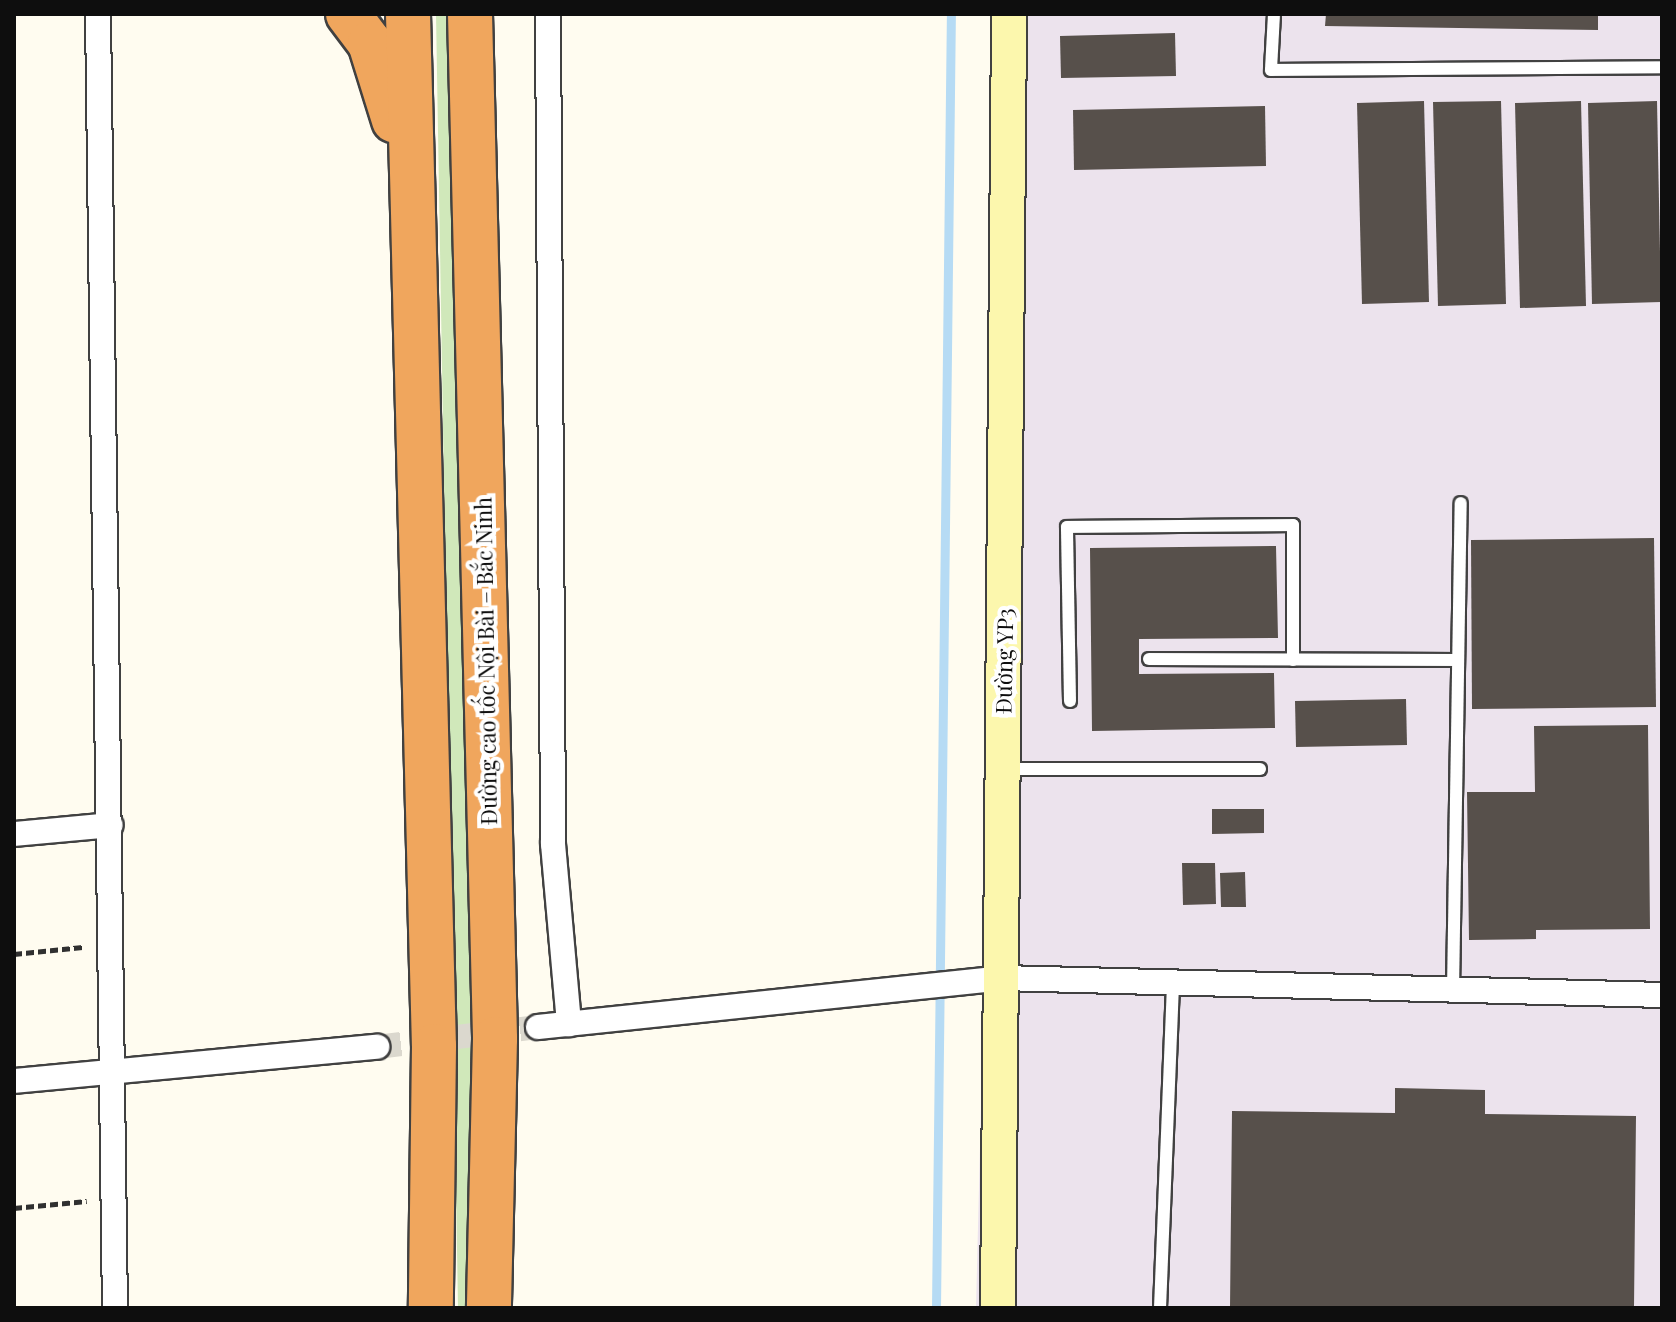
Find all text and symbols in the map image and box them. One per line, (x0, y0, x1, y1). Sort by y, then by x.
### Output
street label: Đường cao tốc Nội Bài – Bắc Ninh (470, 497, 502, 825)
street label: Đường YP3 (990, 608, 1018, 714)

